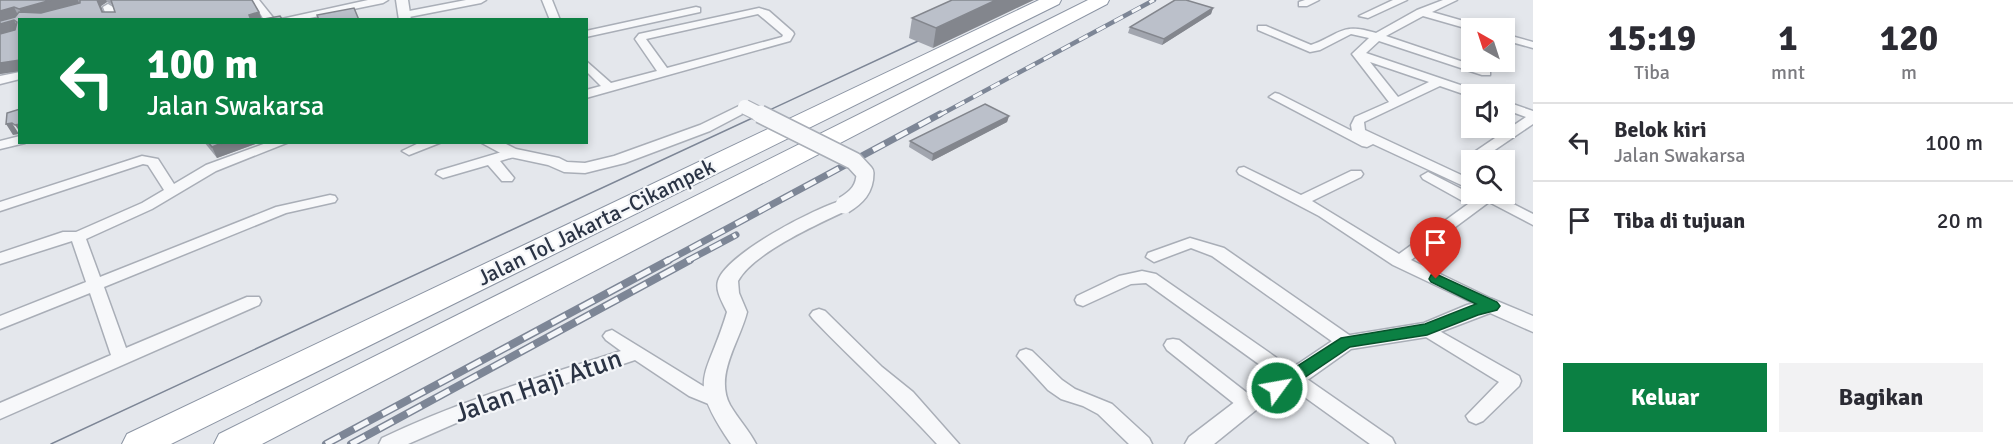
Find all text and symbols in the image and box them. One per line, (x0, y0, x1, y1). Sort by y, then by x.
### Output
text: 15:19 (1608, 16, 1696, 61)
text: 1 (1778, 16, 1798, 61)
text: 120 (1880, 16, 1938, 61)
north arrow (1461, 18, 1515, 72)
map controls (1461, 18, 1515, 204)
text: 100 m (147, 39, 258, 90)
icon: left (48, 42, 126, 120)
text: Tiba (1634, 60, 1670, 85)
text: mnt (1771, 60, 1805, 85)
text: m (1901, 60, 1917, 85)
button: sound (1461, 84, 1515, 138)
text: Jalan Swakarsa (147, 90, 325, 123)
text: Belok kiri (1614, 116, 1707, 143)
icon: left (1563, 126, 1596, 159)
text: 100 m (1925, 129, 1983, 156)
text: Jalan Swakarsa (1614, 143, 1746, 168)
button: search (1461, 150, 1515, 204)
street label: Jalan Tol Jakarta–Cikampek (473, 153, 719, 291)
icon: arrive (1563, 204, 1596, 237)
text: Tiba di tujuan (1614, 207, 1745, 234)
text: 20 m (1937, 207, 1983, 234)
pin (1410, 217, 1461, 279)
icon: arrive (1419, 226, 1452, 259)
street label: Jalan Haji Atun (450, 342, 626, 430)
position arrow (1245, 356, 1309, 420)
button: Keluar (1563, 363, 1767, 432)
button: Bagikan (1779, 363, 1983, 432)

